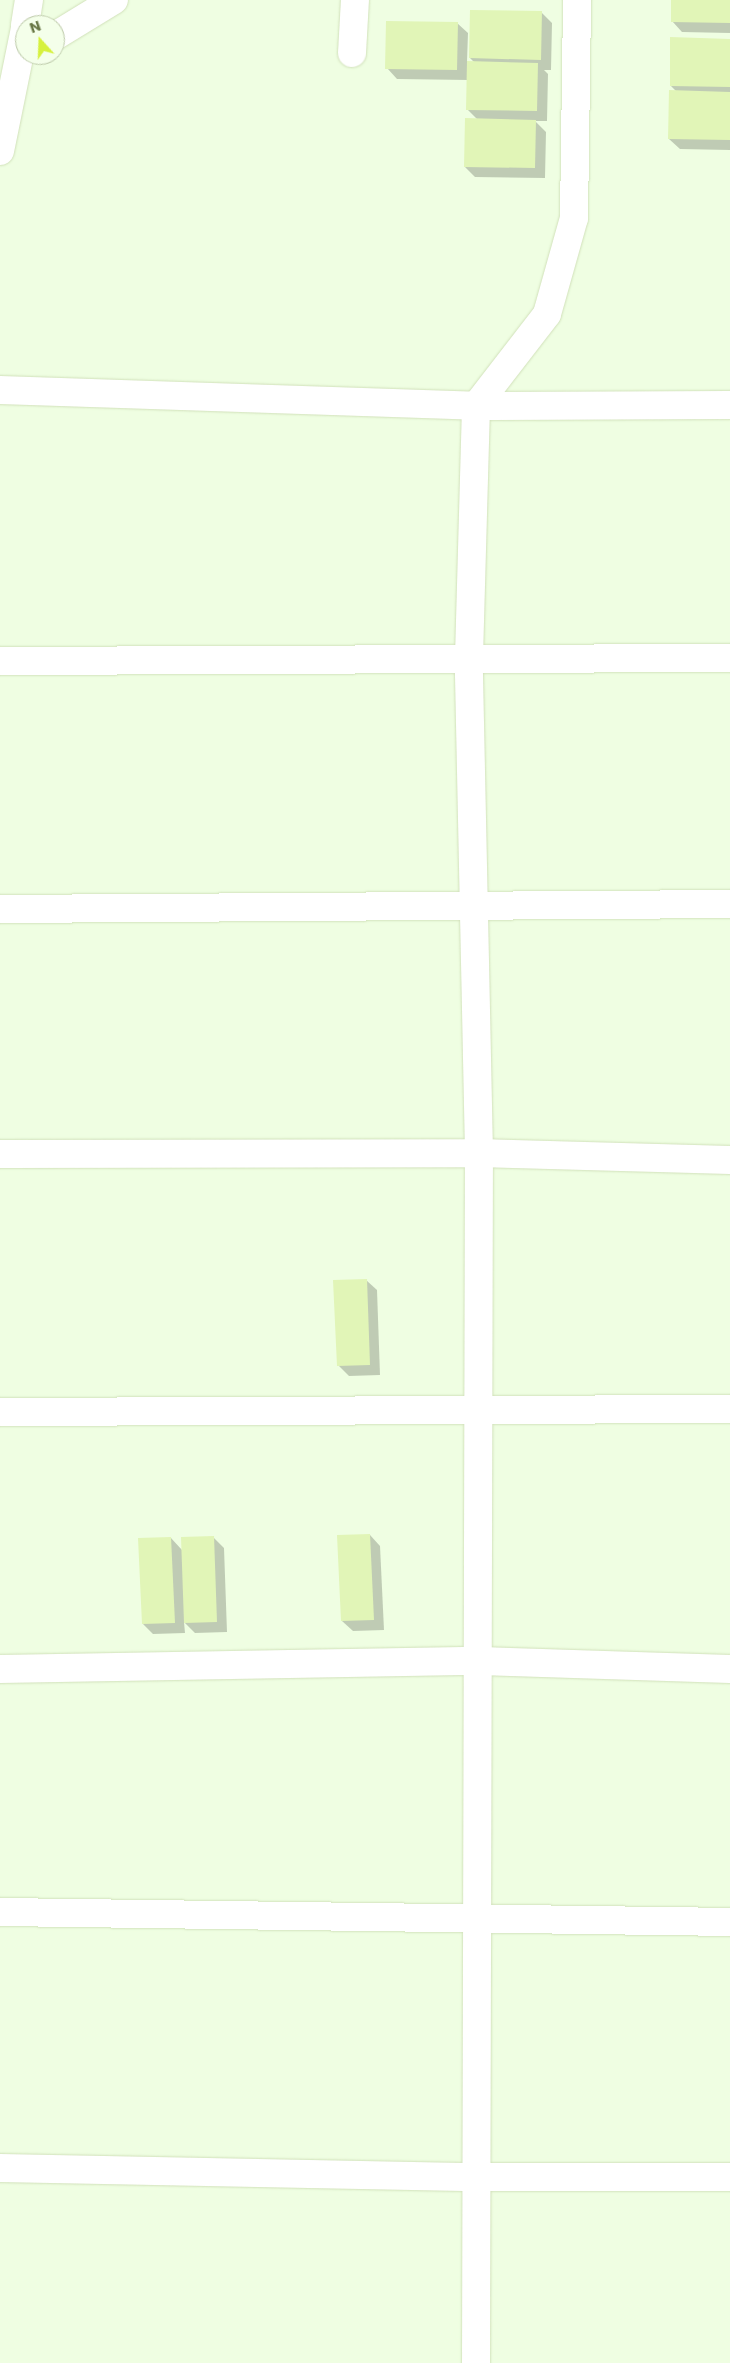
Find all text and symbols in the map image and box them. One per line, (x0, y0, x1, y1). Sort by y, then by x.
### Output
north arrow (15, 15, 65, 65)
text: N (27, 16, 44, 38)

